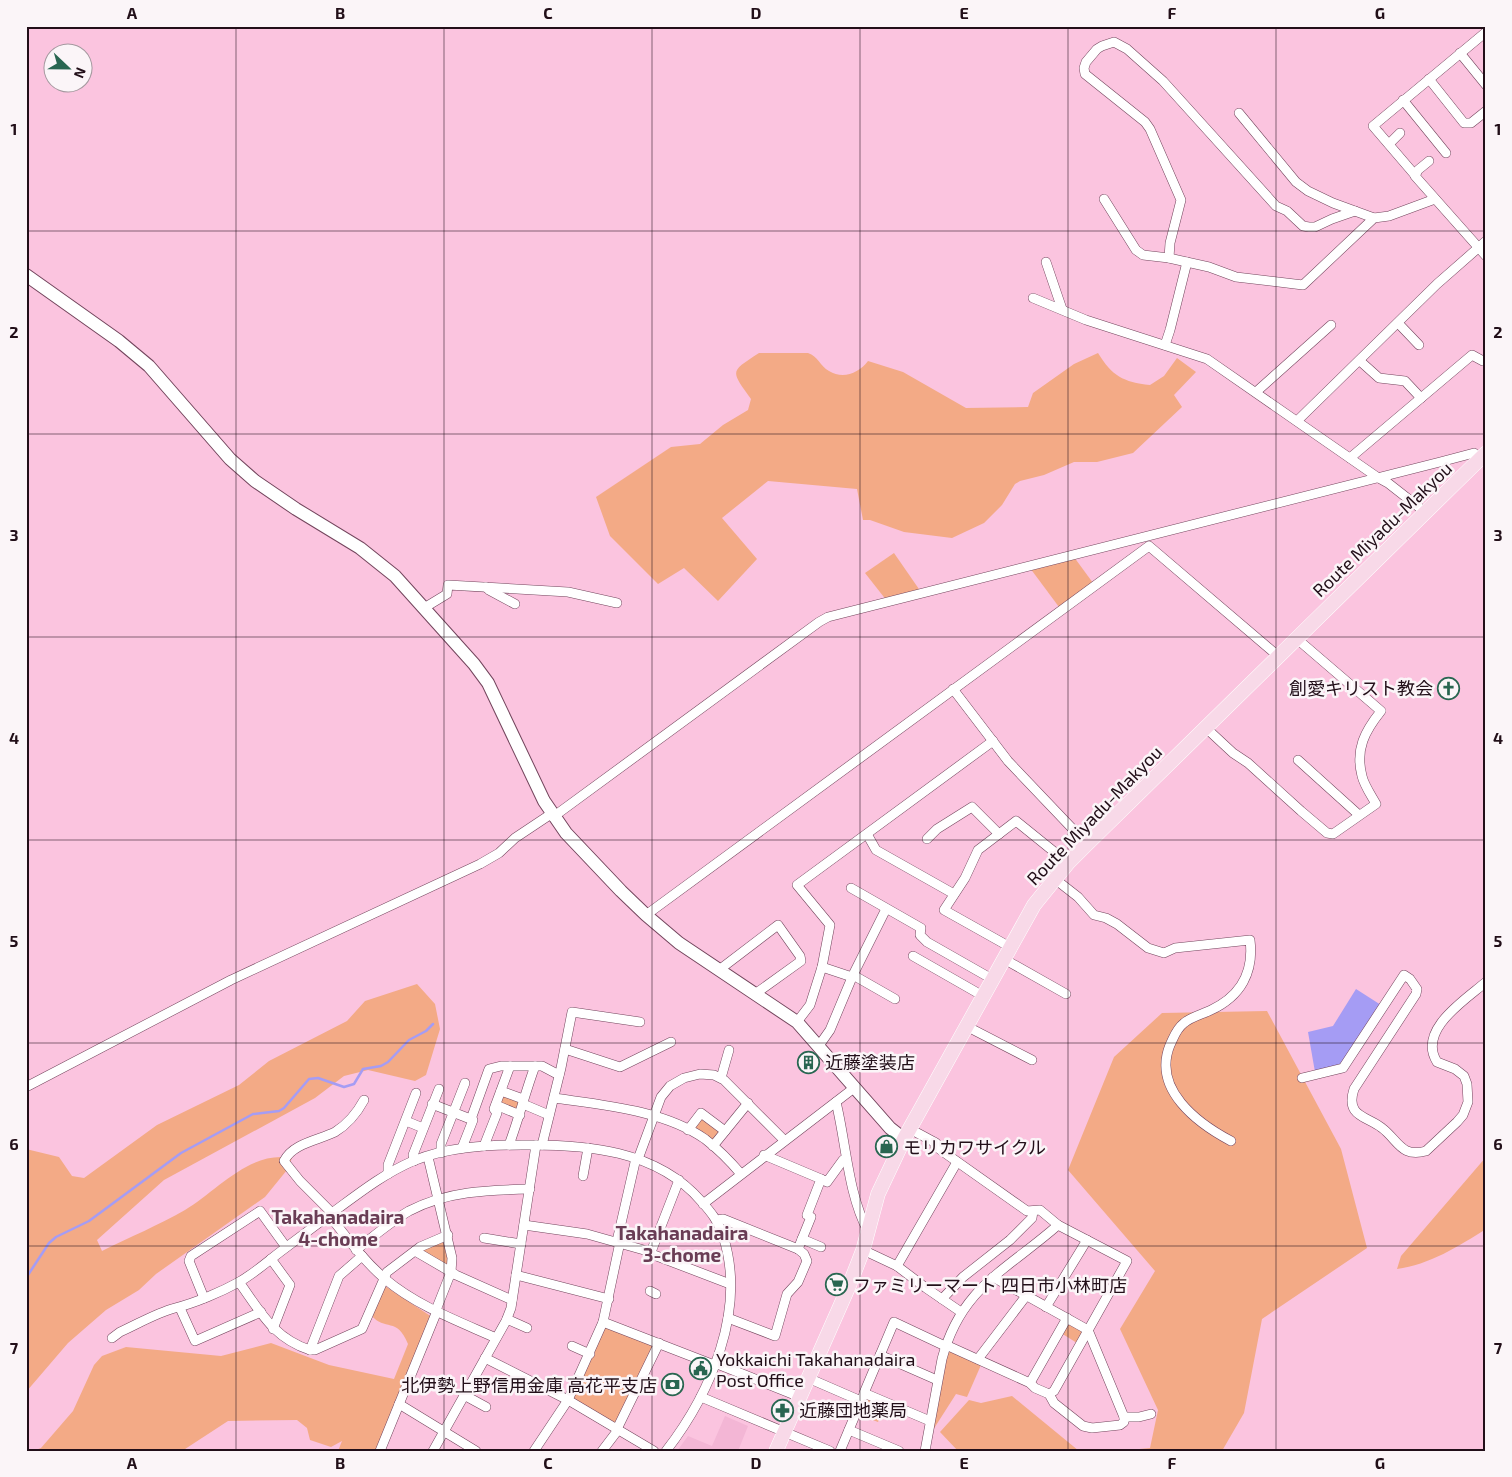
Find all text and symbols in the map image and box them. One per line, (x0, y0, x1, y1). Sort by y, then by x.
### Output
text: A (127, 3, 138, 22)
text: B (335, 3, 345, 22)
text: C (543, 3, 553, 22)
text: D (751, 3, 762, 22)
text: E (959, 3, 969, 22)
text: F (1168, 3, 1177, 22)
text: G (1375, 3, 1385, 22)
north arrow (42, 42, 92, 92)
text: N (71, 65, 90, 81)
text: 1 (11, 119, 17, 138)
text: 1 (1495, 119, 1501, 138)
text: 2 (9, 322, 19, 341)
text: 2 (1493, 322, 1503, 341)
street label: Route Miyadu-Makyou (1308, 457, 1456, 601)
text: 3 (9, 525, 19, 544)
text: 3 (1493, 525, 1503, 544)
church icon: 創愛キリスト教会 (1437, 676, 1461, 700)
place label: 創愛キリスト教会 (1289, 677, 1433, 699)
text: 4 (9, 728, 19, 747)
text: 4 (1493, 728, 1503, 747)
street label: Route Miyadu-Makyou (1022, 741, 1166, 889)
text: 5 (10, 931, 19, 950)
text: 5 (1494, 931, 1503, 950)
building icon: 近藤塗装店 (797, 1050, 821, 1074)
place label: 近藤塗装店 (825, 1051, 915, 1073)
text: 6 (9, 1134, 19, 1153)
text: 6 (1493, 1134, 1503, 1153)
shop icon: モリカワサイクル (875, 1135, 899, 1159)
place label: モリカワサイクル (903, 1136, 1046, 1158)
district label: Takahanadaira 4-chome (272, 1205, 404, 1250)
district label: Takahanadaira 3-chome (616, 1221, 748, 1266)
supermarket icon: ファミリーマート 四日市小林町店 (825, 1273, 849, 1297)
place label: ファミリーマート 四日市小林町店 (853, 1274, 1127, 1296)
text: 7 (10, 1338, 19, 1357)
text: 7 (1494, 1338, 1503, 1357)
place label: Yokkaichi Takahanadaira Post Office (716, 1348, 915, 1391)
public building icon: Yokkaichi Takahanadaira Post Office (688, 1357, 712, 1381)
bank icon: 北伊勢上野信用金庫 高花平支店 (661, 1373, 685, 1397)
place label: 北伊勢上野信用金庫 高花平支店 (401, 1374, 657, 1396)
pharmacy icon: 近藤団地薬局 (771, 1398, 795, 1422)
place label: 近藤団地薬局 (799, 1399, 907, 1421)
text: A (127, 1453, 138, 1472)
text: B (335, 1453, 345, 1472)
text: C (543, 1453, 553, 1472)
text: D (751, 1453, 762, 1472)
text: E (959, 1453, 969, 1472)
text: F (1168, 1453, 1177, 1472)
text: G (1375, 1453, 1385, 1472)

